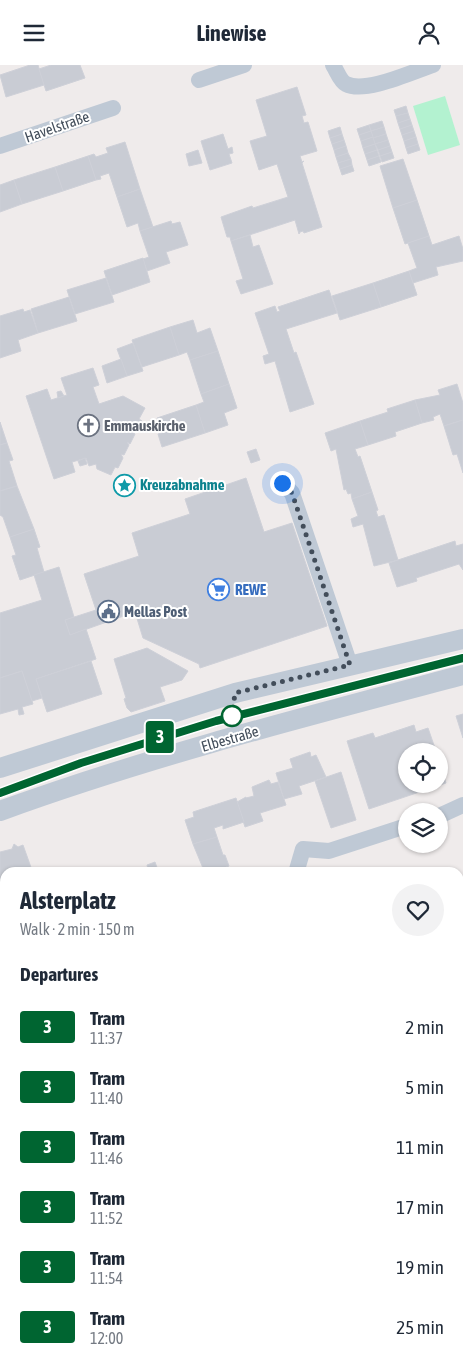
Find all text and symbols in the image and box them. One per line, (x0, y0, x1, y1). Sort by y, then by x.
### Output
icon: menu (20, 19, 48, 47)
icon: person (415, 19, 443, 47)
text: Linewise (197, 20, 266, 46)
street label: Havelstraße (22, 108, 91, 145)
church icon: Emmauskirche (76, 414, 100, 438)
place label: Emmauskirche (104, 417, 186, 434)
your location (270, 471, 295, 496)
place icon: Kreuzabnahme (112, 473, 136, 497)
place label: Kreuzabnahme (140, 476, 225, 493)
supermarket icon: REWE (207, 578, 231, 602)
place label: REWE (235, 581, 267, 598)
public building icon: Mellas Post (96, 600, 120, 624)
place label: Mellas Post (124, 603, 188, 620)
unlabelled marker (221, 705, 243, 727)
line badge: 3 (144, 721, 176, 753)
street label: Elbestraße (199, 722, 261, 755)
text: 3 (156, 726, 164, 747)
map controls (398, 743, 448, 853)
button: locate (398, 743, 448, 793)
button: layers (398, 803, 448, 853)
button: heart (392, 884, 444, 936)
text: Alsterplatz (20, 887, 116, 914)
text: Walk · 2 min · 150 m (20, 920, 134, 938)
text: Departures (20, 963, 98, 985)
text: Tram (90, 1007, 125, 1029)
text: 3 (43, 1016, 52, 1037)
text: 2 min (405, 1016, 444, 1038)
text: 11:37 (90, 1029, 123, 1047)
text: Tram (90, 1067, 125, 1089)
text: 3 (43, 1076, 52, 1097)
text: 5 min (405, 1076, 444, 1098)
text: 11:40 (90, 1089, 123, 1107)
text: Tram (90, 1127, 125, 1149)
text: 3 (43, 1136, 52, 1157)
text: 11 min (396, 1136, 444, 1158)
text: 11:46 (90, 1149, 123, 1167)
text: Tram (90, 1187, 125, 1209)
text: 3 (43, 1196, 52, 1217)
text: 17 min (396, 1196, 444, 1218)
text: 11:52 (90, 1209, 123, 1227)
text: Tram (90, 1247, 125, 1269)
text: 3 (43, 1256, 52, 1277)
text: 19 min (396, 1256, 444, 1278)
text: 11:54 (90, 1269, 123, 1287)
text: Tram (90, 1307, 125, 1329)
text: 3 (43, 1316, 52, 1337)
text: 25 min (396, 1316, 444, 1338)
text: 12:00 (90, 1329, 123, 1347)

